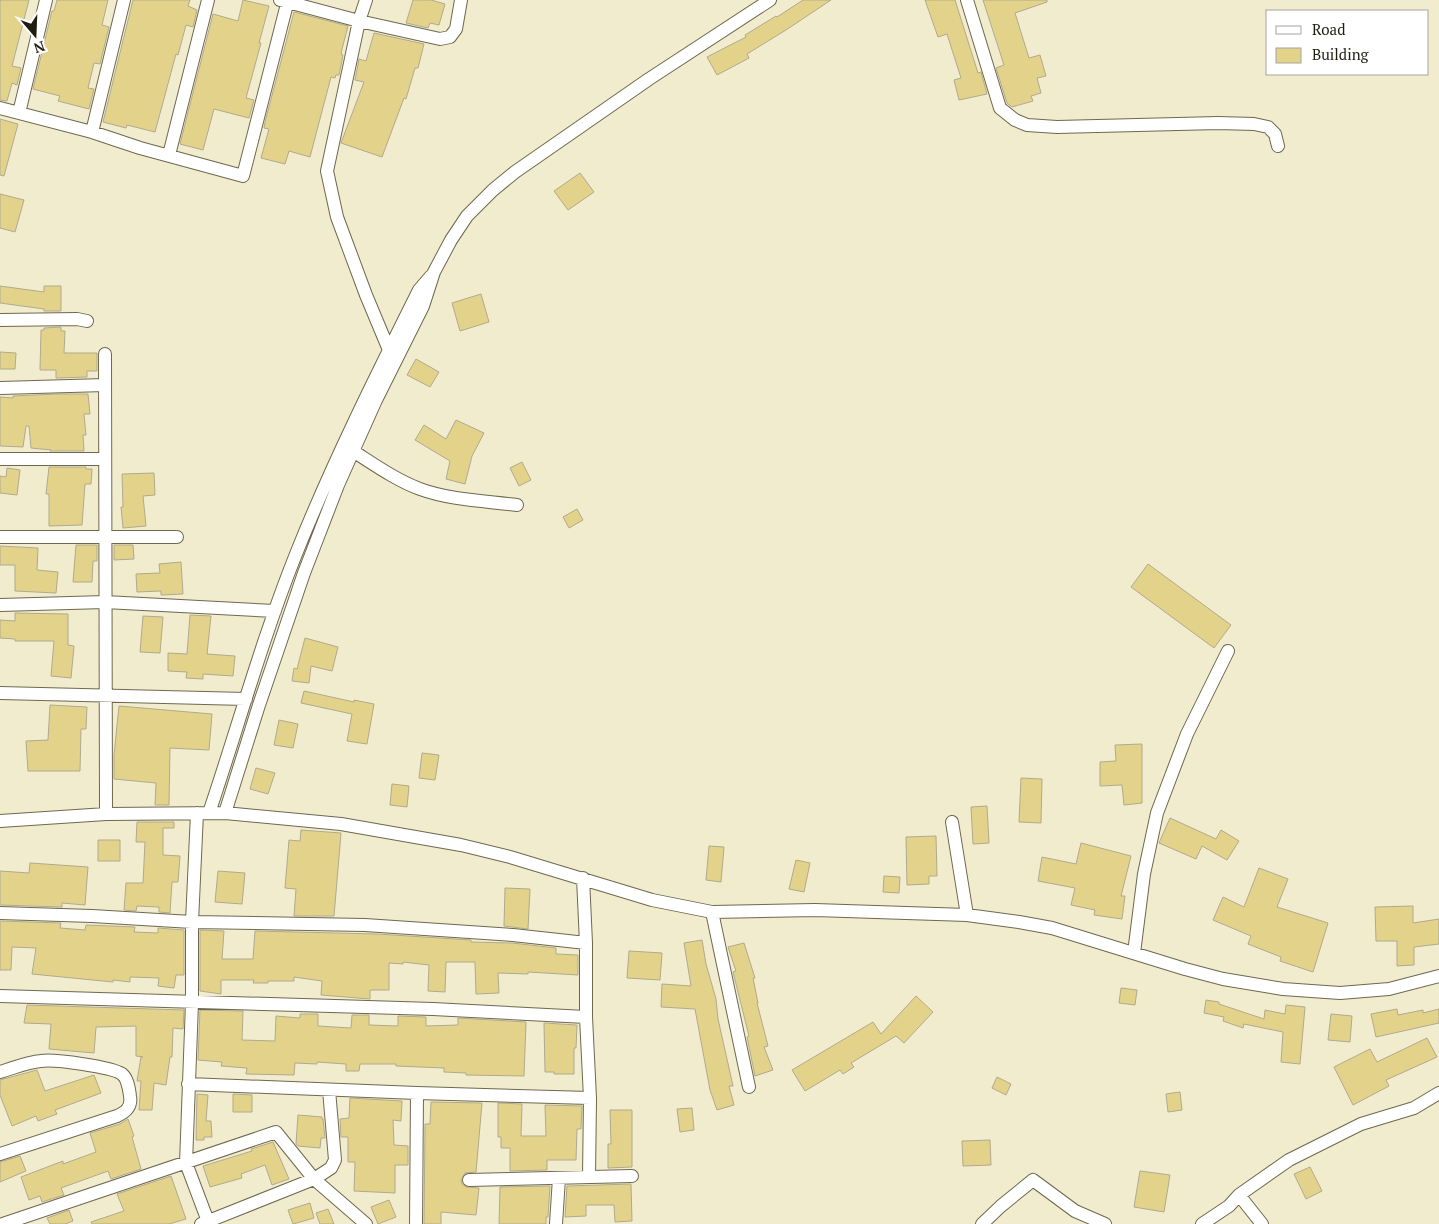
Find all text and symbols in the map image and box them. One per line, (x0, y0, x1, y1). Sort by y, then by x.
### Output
north arrow (10, 10, 60, 60)
legend (1266, 10, 1429, 75)
text: Road (1312, 19, 1345, 39)
text: N (31, 37, 48, 59)
text: Building (1312, 44, 1370, 64)

